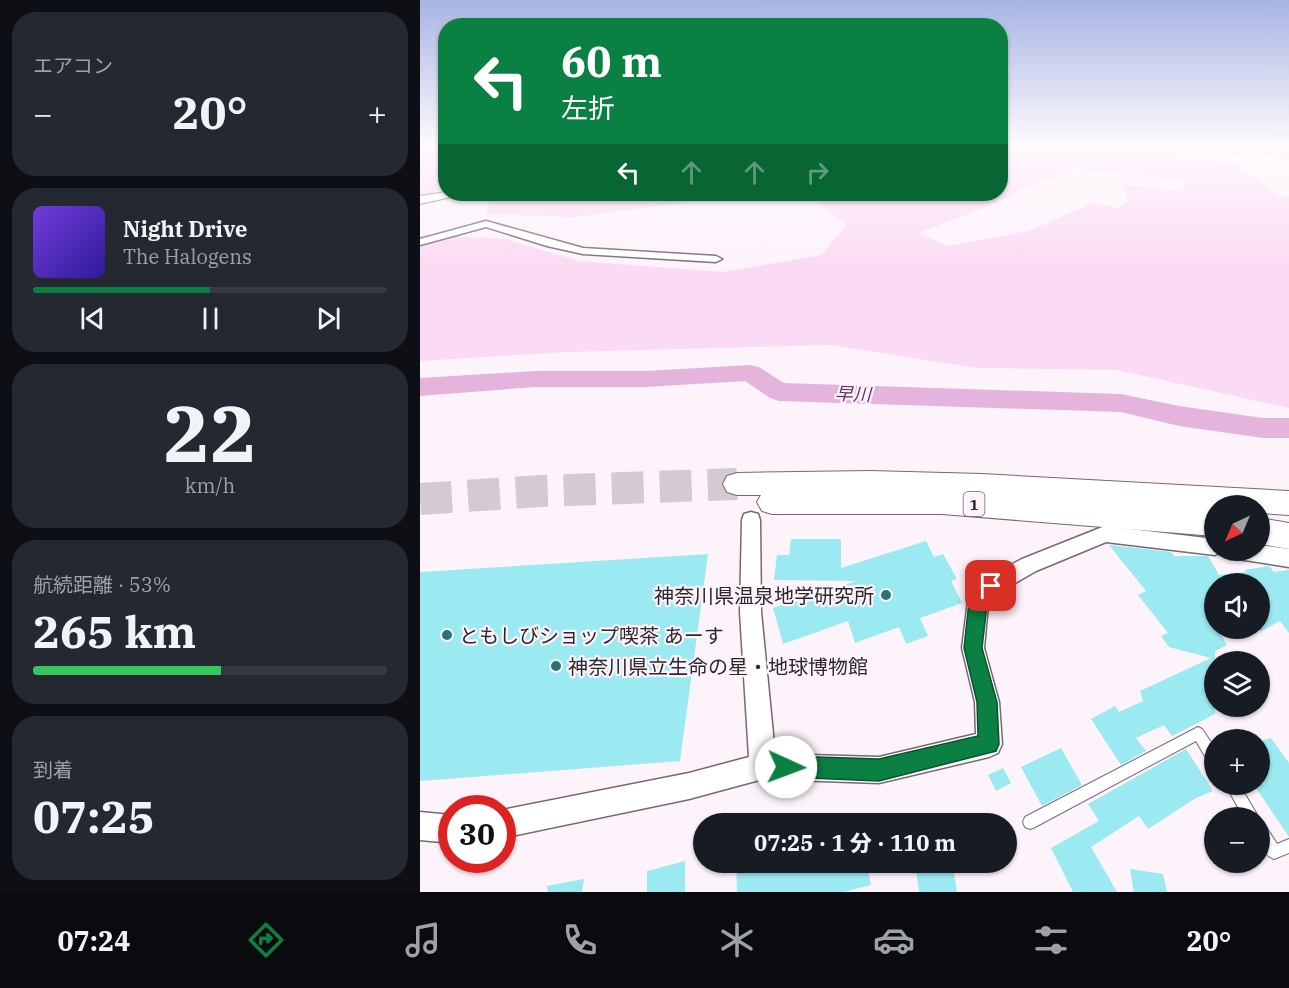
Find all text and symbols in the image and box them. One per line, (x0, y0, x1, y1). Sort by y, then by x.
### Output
text: 60 m (561, 34, 662, 89)
icon: left (462, 42, 540, 120)
text: エアコン (33, 52, 113, 79)
text: 20° (172, 83, 248, 141)
text: 左折 (561, 90, 615, 125)
text: − (33, 92, 53, 135)
text: + (367, 92, 387, 135)
icon: left (612, 156, 645, 189)
icon: ahead (675, 156, 708, 189)
icon: ahead (738, 156, 771, 189)
icon: right (801, 156, 834, 189)
text: Night Drive (123, 214, 248, 243)
text: The Halogens (123, 243, 252, 270)
icon: previous (76, 302, 109, 335)
icon: pause (194, 302, 227, 335)
icon: next (312, 302, 345, 335)
text: 22 (163, 382, 257, 483)
water label: 早川 (835, 382, 873, 406)
text: km/h (185, 472, 235, 499)
road number: 1 (964, 492, 984, 516)
north arrow (1204, 495, 1270, 561)
map controls (1204, 495, 1270, 873)
pin (965, 560, 1016, 611)
icon: arrive (974, 569, 1007, 602)
text: 航続距離 · 53% (33, 571, 171, 598)
button: sound (1204, 573, 1270, 639)
place label: 神奈川県温泉地学研究所 (654, 582, 874, 609)
marker: 神奈川県温泉地学研究所 (879, 588, 893, 602)
text: 265 km (33, 602, 196, 660)
place label: ともしびショップ喫茶 あーす (459, 622, 724, 649)
marker: ともしびショップ喫茶 あーす (440, 628, 454, 642)
button: layers (1204, 651, 1270, 717)
place label: 神奈川県立生命の星・地球博物館 (568, 653, 868, 680)
marker: 神奈川県立生命の星・地球博物館 (549, 659, 563, 673)
button: + (1204, 729, 1270, 795)
position arrow (754, 735, 818, 799)
text: 到着 (33, 756, 73, 783)
text: 07:25 (33, 787, 155, 845)
speed limit sign: 30 (438, 795, 516, 873)
button: − (1204, 807, 1270, 873)
text: 07:25 · 1 分 · 110 m (754, 828, 956, 857)
icon: directions (245, 919, 287, 961)
icon: music (402, 919, 444, 961)
icon: phone (559, 919, 601, 961)
icon: climate (716, 919, 758, 961)
icon: car (873, 919, 915, 961)
icon: filters (1030, 919, 1072, 961)
text: 07:24 (57, 923, 130, 958)
text: 20° (1186, 923, 1232, 958)

